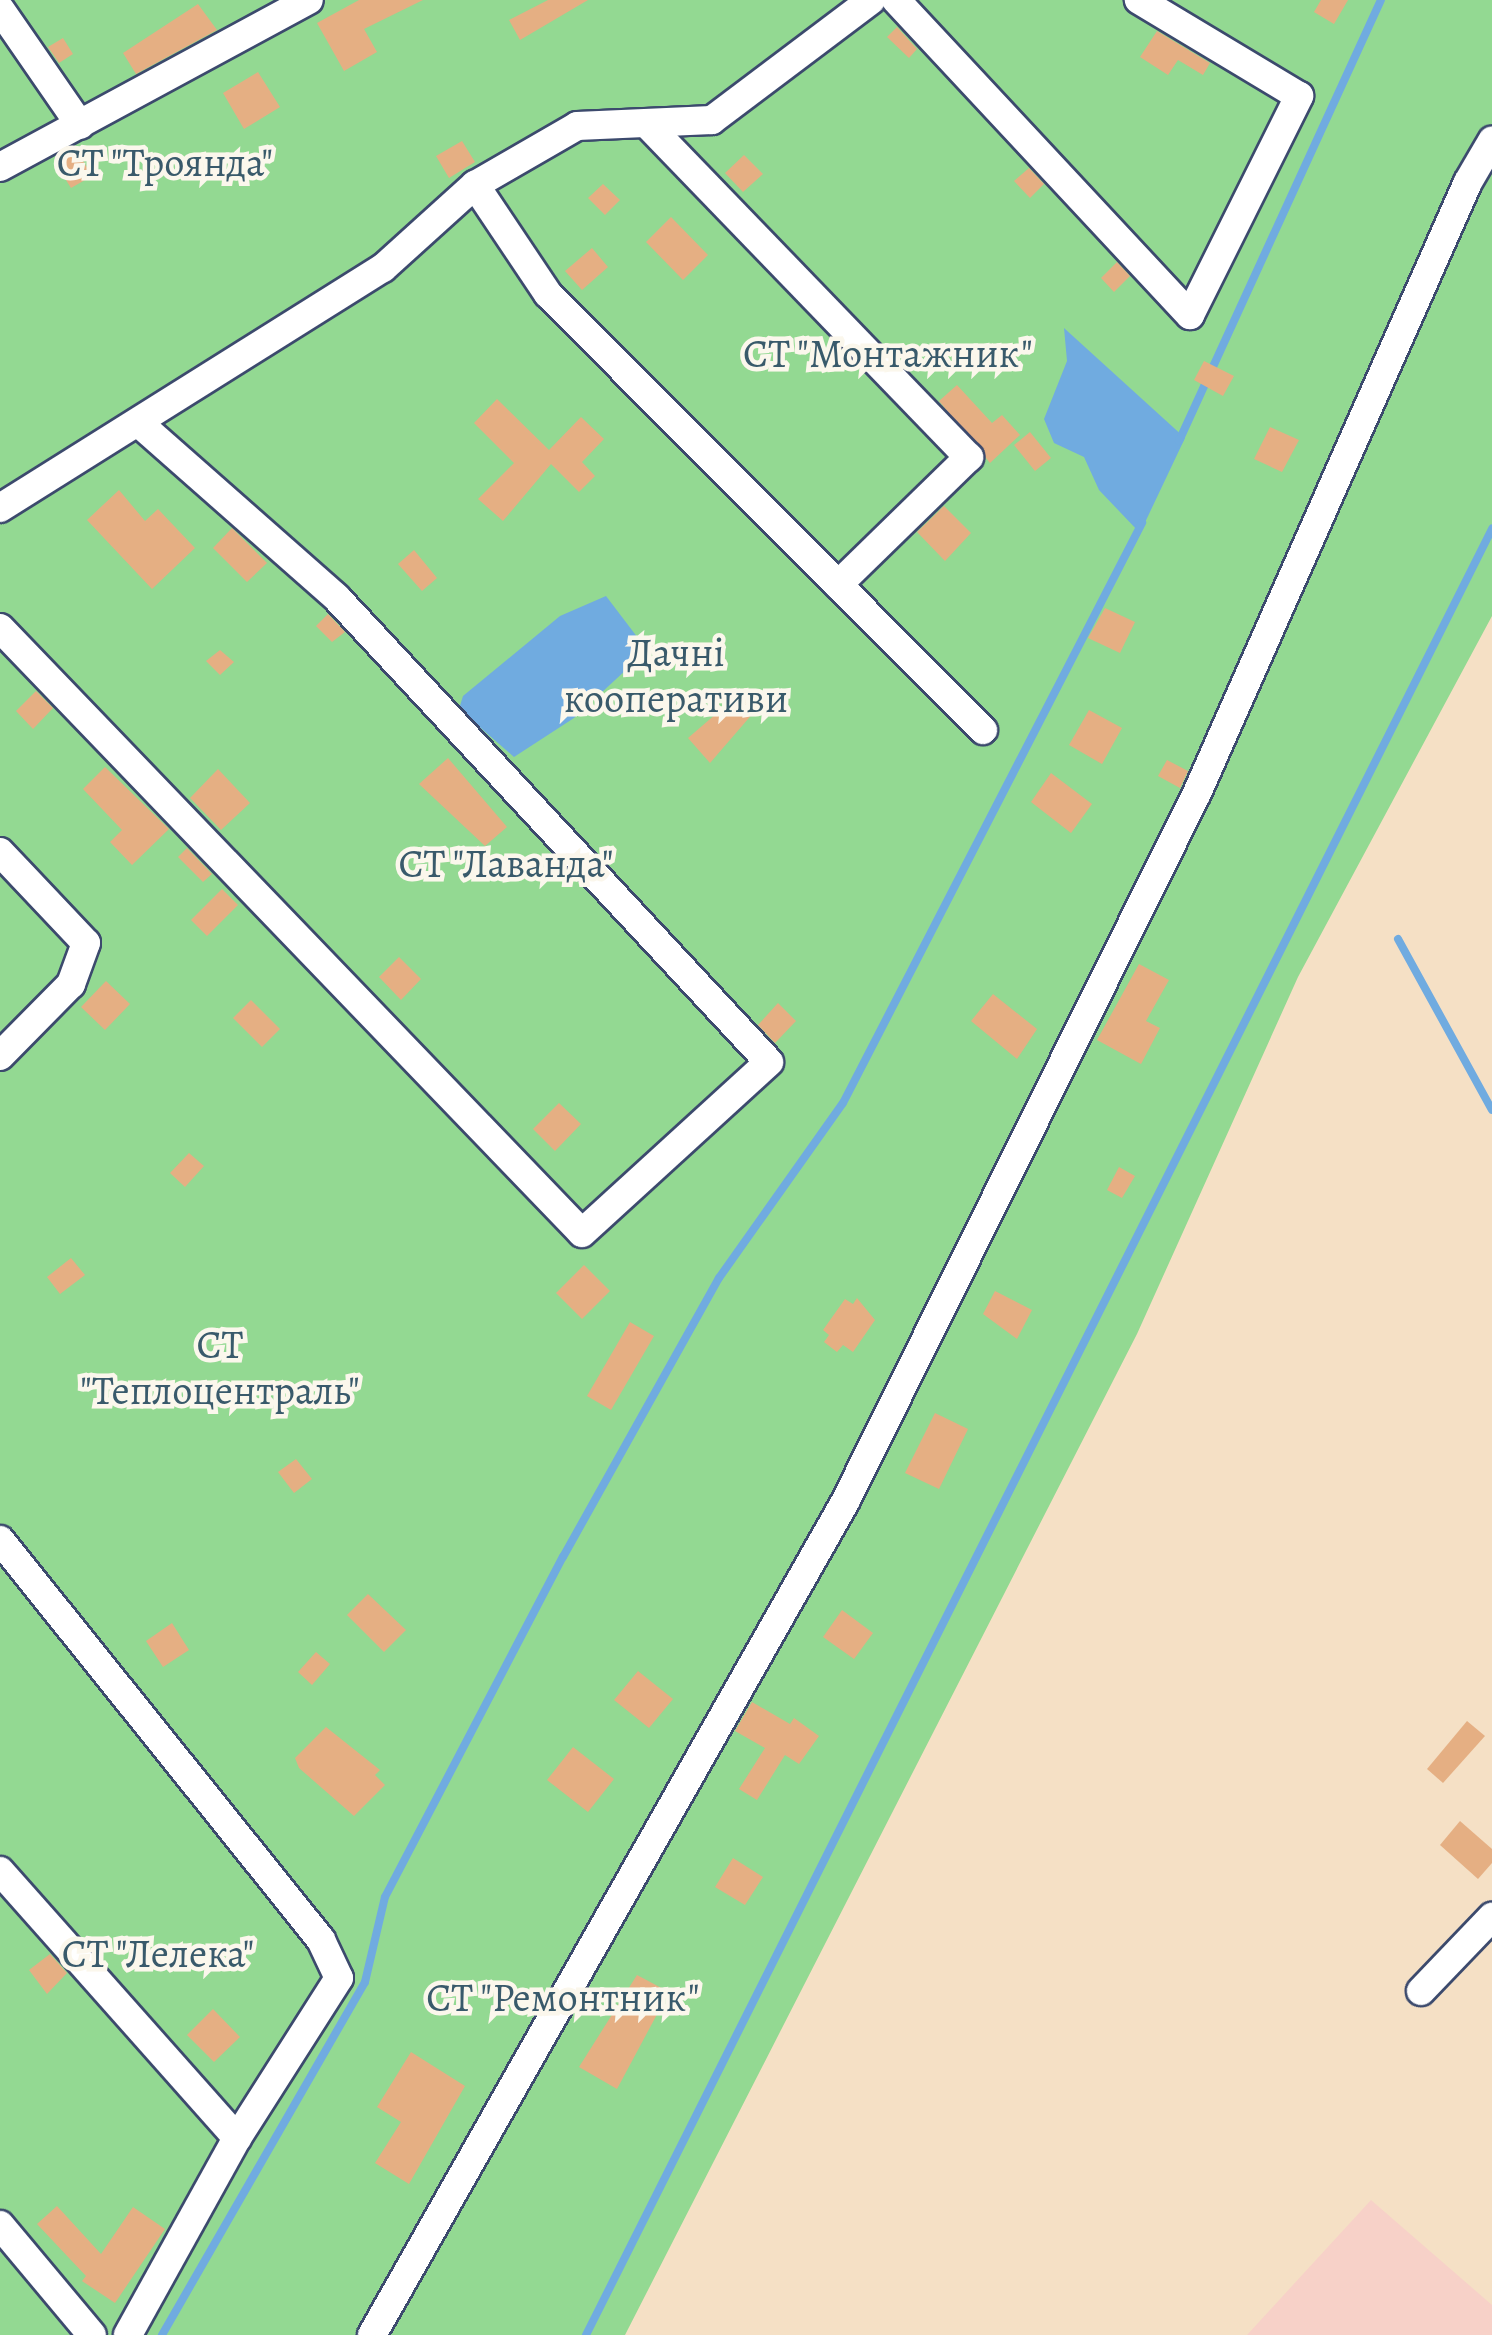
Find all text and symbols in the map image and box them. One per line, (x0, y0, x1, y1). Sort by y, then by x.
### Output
park label: СТ "Троянда" (56, 139, 274, 187)
park label: СТ "Монтажник" (743, 330, 1033, 378)
park label: Дачні кооперативи (564, 629, 788, 723)
park label: СТ "Лаванда" (398, 840, 614, 888)
park label: СТ "Теплоцентраль" (80, 1321, 360, 1415)
park label: СТ "Лелека" (61, 1930, 255, 1978)
park label: СТ "Ремонтник" (426, 1974, 700, 2022)

